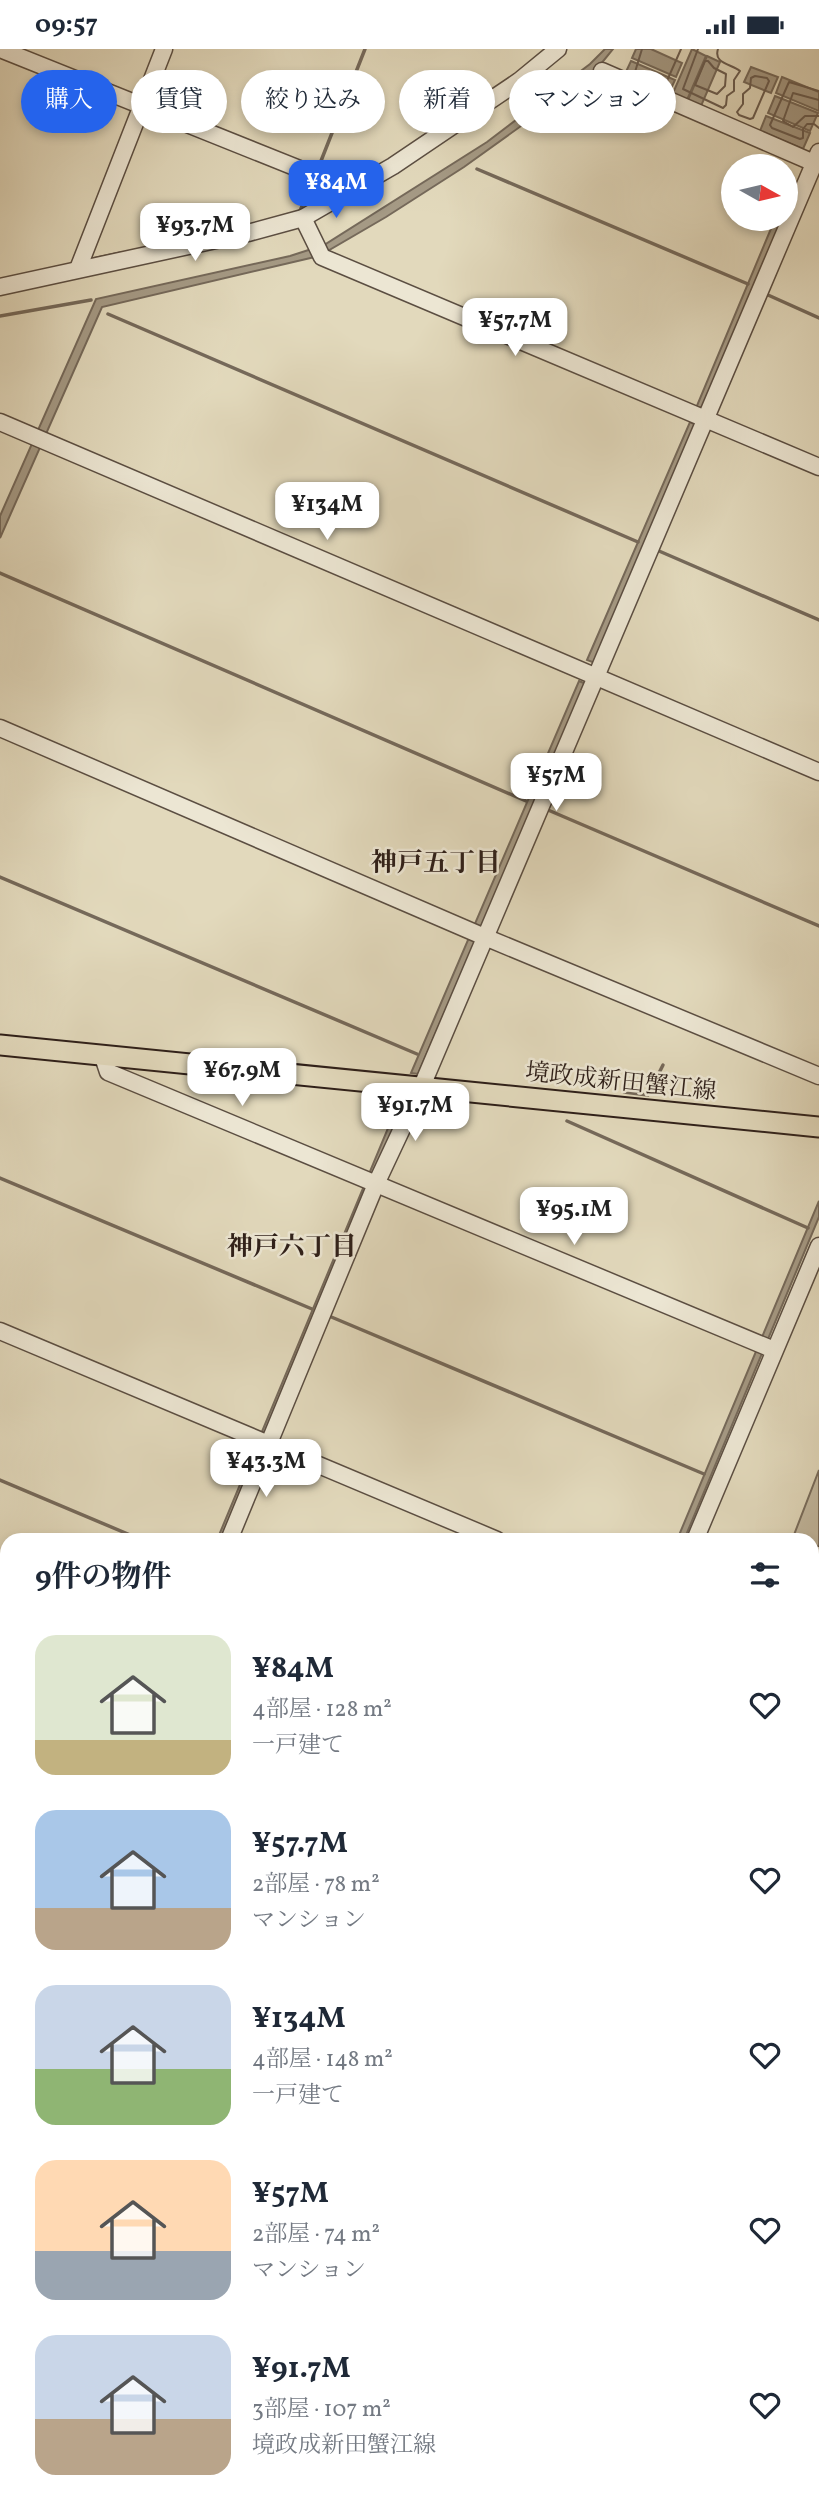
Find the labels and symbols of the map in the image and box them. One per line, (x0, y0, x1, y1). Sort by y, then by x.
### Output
north arrow (721, 154, 798, 231)
pin: ¥84M (295, 160, 377, 220)
pin: ¥93.7M (138, 203, 252, 263)
pin: ¥57.7M (458, 299, 572, 358)
pin: ¥134M (278, 483, 376, 542)
pin: ¥57M (515, 753, 597, 813)
district label: 神戸五丁目 (371, 846, 501, 882)
pin: ¥67.9M (185, 1049, 299, 1108)
street label: 境政成新田蟹江線 (524, 1056, 718, 1110)
pin: ¥91.7M (358, 1083, 472, 1143)
pin: ¥95.1M (517, 1187, 631, 1247)
district label: 神戸六丁目 (227, 1230, 357, 1266)
pin: ¥43.3M (209, 1439, 323, 1499)

